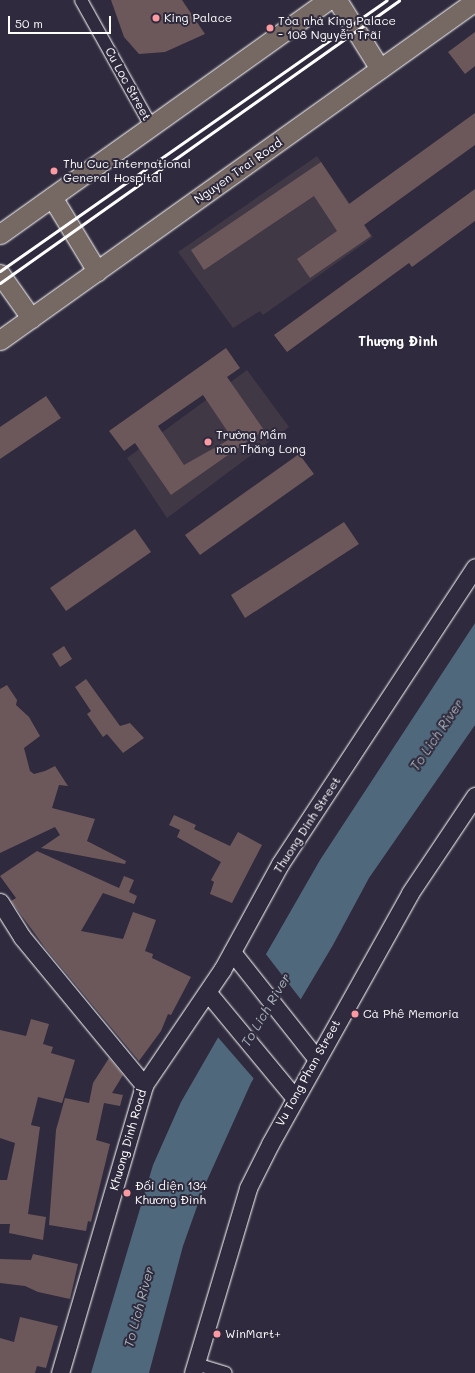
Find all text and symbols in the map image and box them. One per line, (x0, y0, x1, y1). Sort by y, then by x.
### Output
scale bar (10, 8, 113, 34)
place label: King Palace (164, 11, 232, 25)
marker: King Palace (151, 13, 161, 23)
place label: Tòa nhà King Palace - 108 Nguyễn Trãi (278, 14, 396, 42)
text: 50 m (15, 15, 43, 31)
marker: Tòa nhà King Palace - 108 Nguyễn Trãi (265, 23, 275, 33)
street label: Cu Loc Street (102, 45, 154, 123)
street label: Nguyen Trai Road (191, 135, 285, 207)
place label: Thu Cuc International General Hospital (63, 157, 191, 185)
marker: Thu Cuc International General Hospital (48, 165, 60, 177)
district label: Thượng Đình (358, 333, 438, 349)
place label: Trường Mầm non Thăng Long (216, 428, 306, 456)
marker: Trường Mầm non Thăng Long (203, 437, 213, 447)
water label: To Lich River (407, 696, 467, 774)
street label: Thuong Dinh Street (270, 774, 344, 876)
water label: To Lich River (238, 970, 294, 1050)
place label: Cà Phê Memoria (363, 1007, 459, 1021)
marker: Cà Phê Memoria (350, 1009, 360, 1019)
street label: Vu Tong Phan Street (273, 1017, 343, 1129)
street label: Khuong Dinh Road (107, 1088, 149, 1192)
place label: Đối diện 134 Khương Đình (135, 1179, 207, 1207)
marker: Đối diện 134 Khương Đình (122, 1188, 132, 1198)
water label: To Lich River (121, 1265, 157, 1349)
place label: WinMart+ (225, 1327, 281, 1341)
marker: WinMart+ (212, 1329, 222, 1339)

